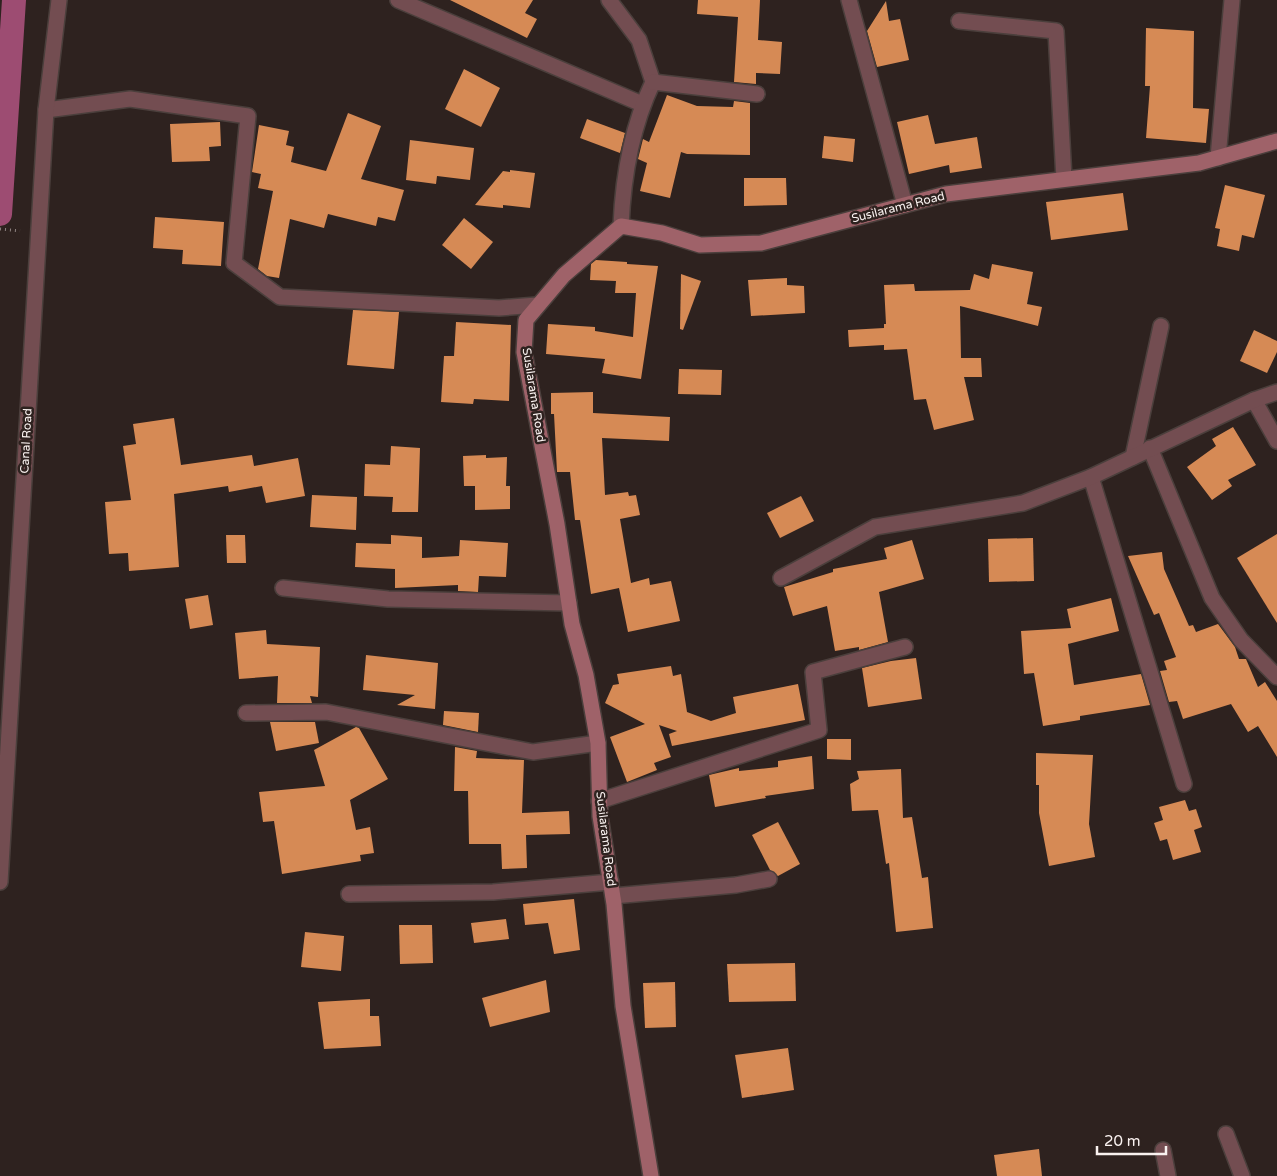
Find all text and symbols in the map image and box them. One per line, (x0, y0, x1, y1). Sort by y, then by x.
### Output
street label: Susilarama Road (850, 189, 946, 225)
street label: Susilarama Road (520, 347, 548, 443)
street label: Canal Road (17, 408, 35, 474)
street label: Susilarama Road (593, 791, 619, 887)
scale bar (1097, 1124, 1166, 1156)
text: 20 m (1104, 1132, 1141, 1150)

